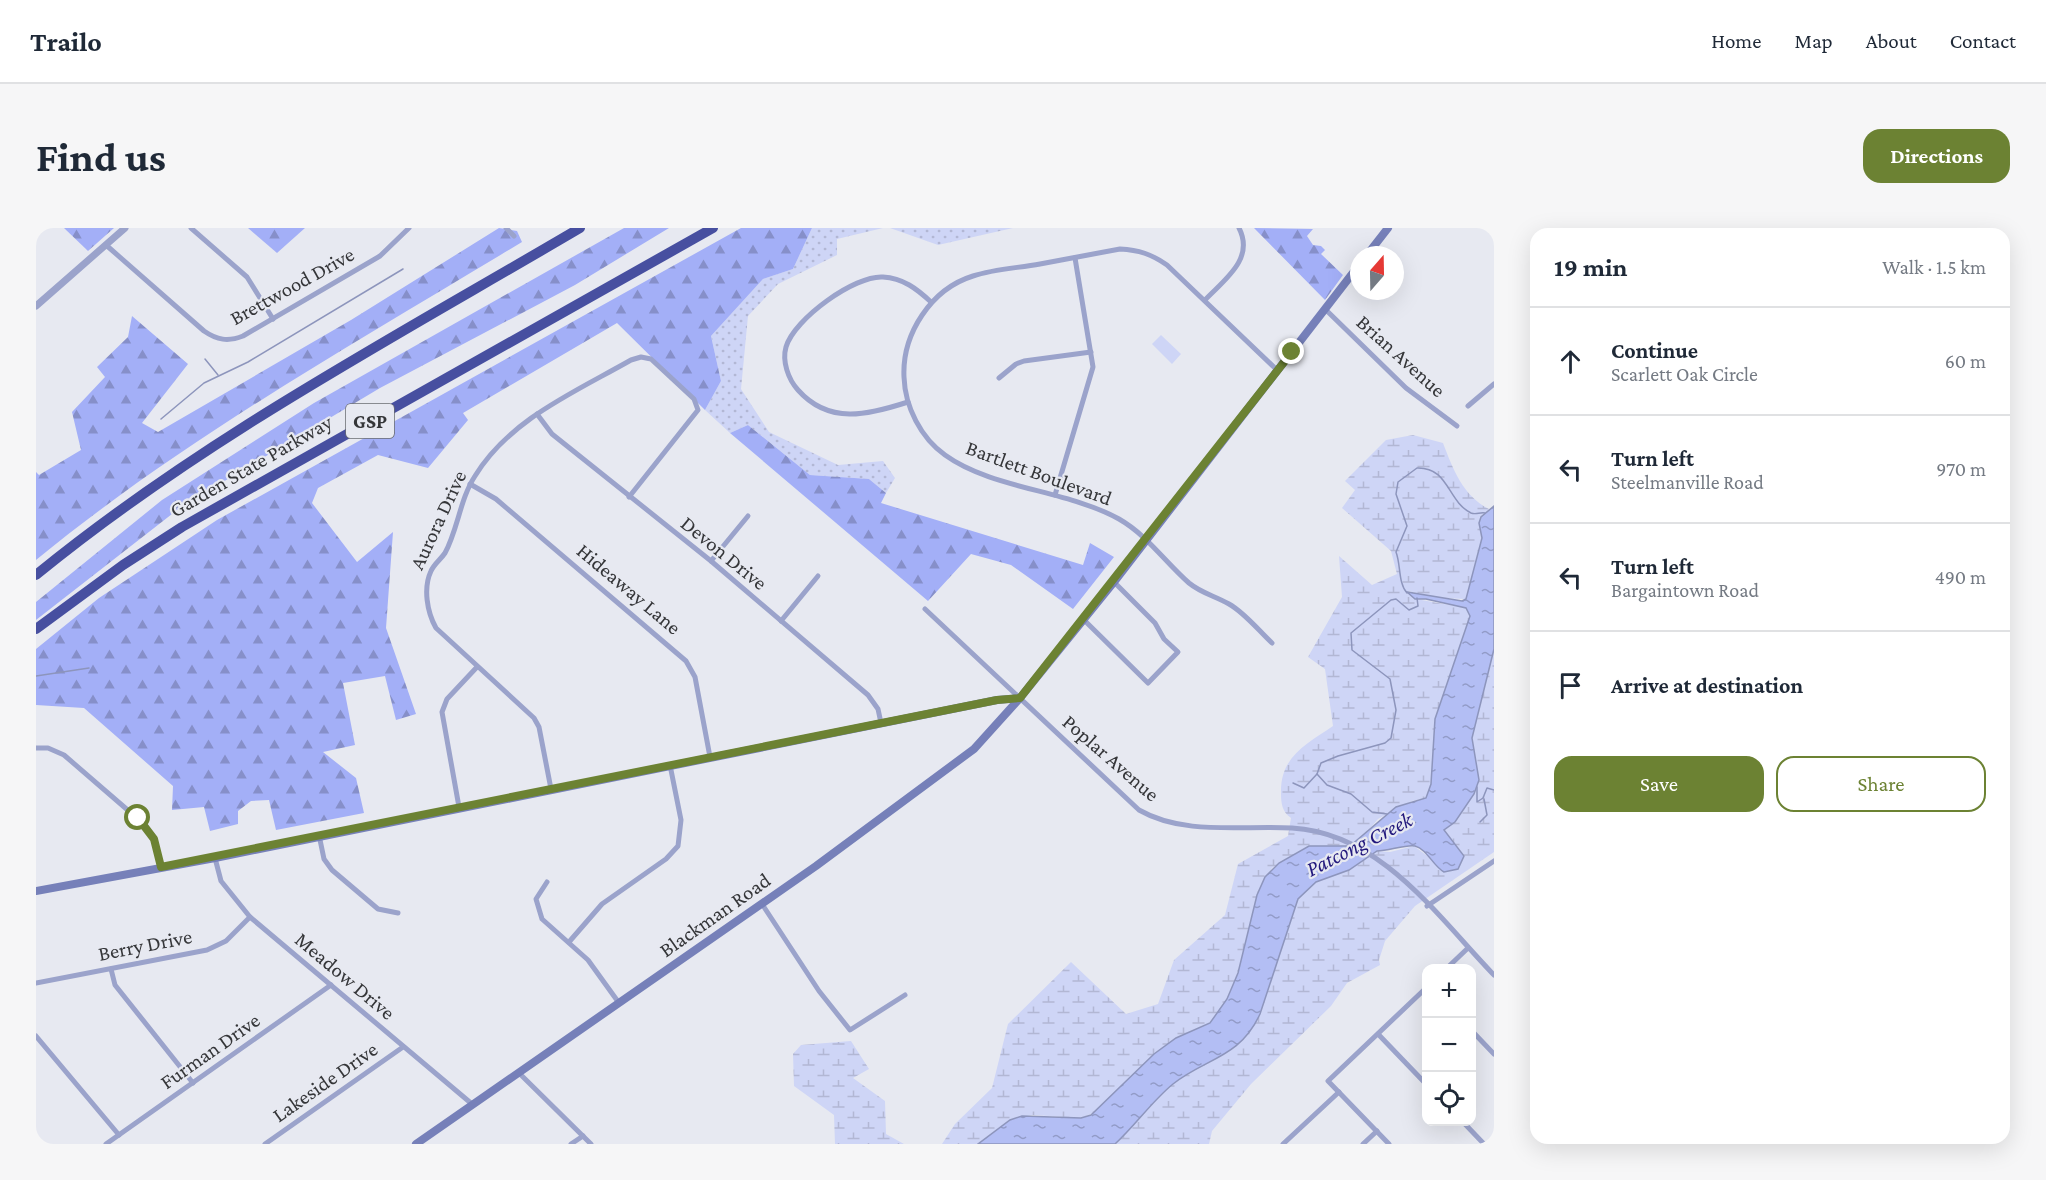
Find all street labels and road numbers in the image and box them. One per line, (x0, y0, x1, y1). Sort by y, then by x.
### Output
street label: Brettwood Drive (226, 242, 358, 330)
street label: Brian Avenue (1352, 310, 1450, 402)
road number: GSP (346, 404, 394, 438)
street label: Garden State Parkway (166, 410, 337, 522)
street label: Bartlett Boulevard (963, 436, 1115, 510)
street label: Aurora Drive (405, 467, 471, 573)
street label: Devon Drive (676, 511, 772, 595)
street label: Hideaway Lane (572, 539, 686, 639)
street label: Poplar Avenue (1058, 710, 1164, 806)
street label: Blackman Road (655, 868, 775, 962)
street label: Berry Drive (96, 924, 194, 966)
street label: Meadow Drive (290, 927, 400, 1025)
street label: Furman Drive (156, 1008, 264, 1094)
street label: Lakeside Drive (268, 1037, 382, 1127)

